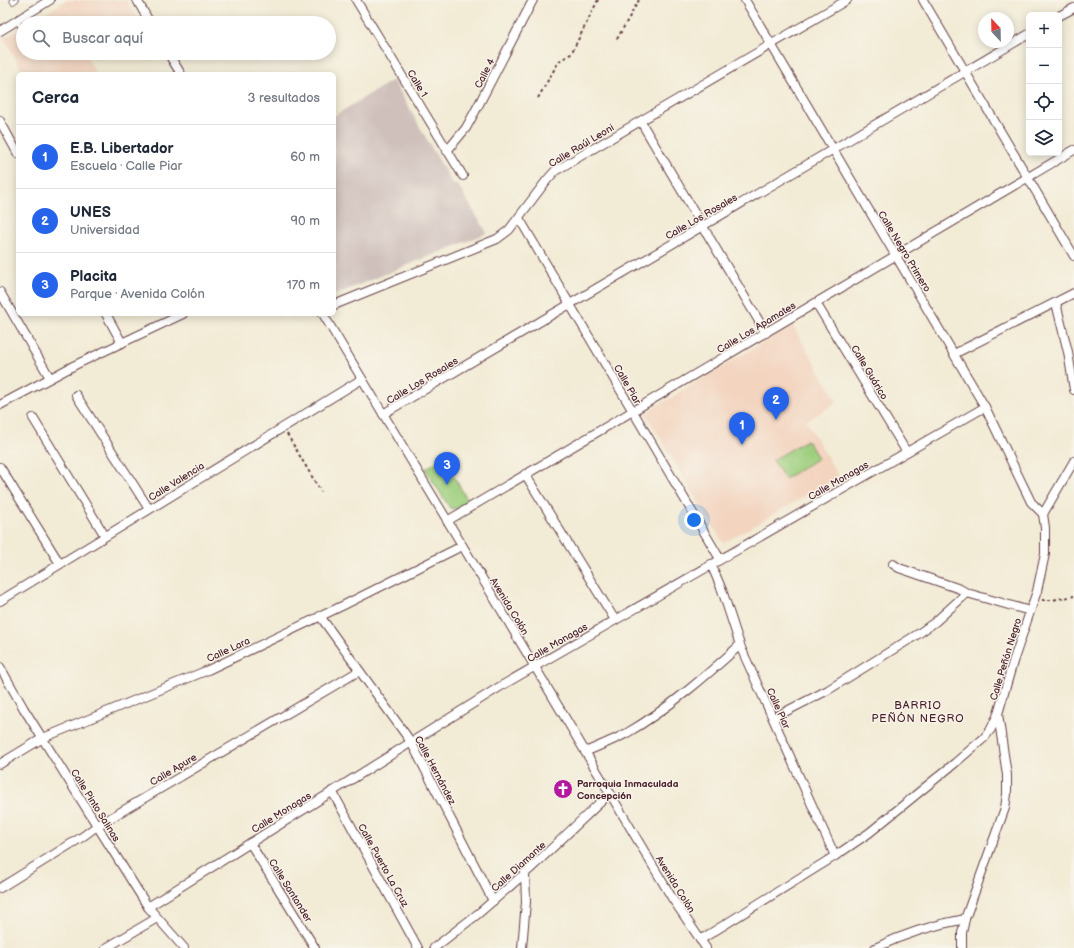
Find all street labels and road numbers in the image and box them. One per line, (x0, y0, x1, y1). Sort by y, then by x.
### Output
street label: Calle 4 (472, 57, 497, 90)
street label: Calle 1 (404, 68, 430, 99)
street label: Calle Raúl Leoni (547, 122, 616, 170)
street label: Calle Los Rosales (663, 191, 740, 242)
street label: Calle Negro Primero (875, 209, 933, 294)
street label: Calle Los Apamates (715, 300, 798, 356)
street label: Calle Guárico (848, 343, 890, 402)
street label: Calle Los Rosales (385, 355, 460, 407)
street label: Calle Piar (611, 363, 643, 407)
street label: Calle Monagas (806, 459, 871, 503)
street label: Calle Valencia (146, 460, 207, 504)
street label: Avenida Colón (487, 576, 531, 638)
street label: Calle Peñón Negro (988, 616, 1024, 702)
street label: Calle Monagas (525, 621, 590, 665)
street label: Calle Lara (205, 635, 252, 665)
street label: Calle Piar (764, 686, 793, 731)
street label: Calle Hernández (412, 734, 458, 807)
street label: Calle Apure (148, 751, 199, 789)
street label: Calle Pinto Salinas (68, 767, 122, 844)
street label: Calle Monagas (250, 790, 313, 836)
street label: Calle Puerto La Cruz (355, 822, 411, 909)
street label: Calle Diamante (489, 839, 549, 894)
street label: Avenida Colón (653, 854, 698, 915)
street label: Calle Santander (266, 857, 315, 925)

